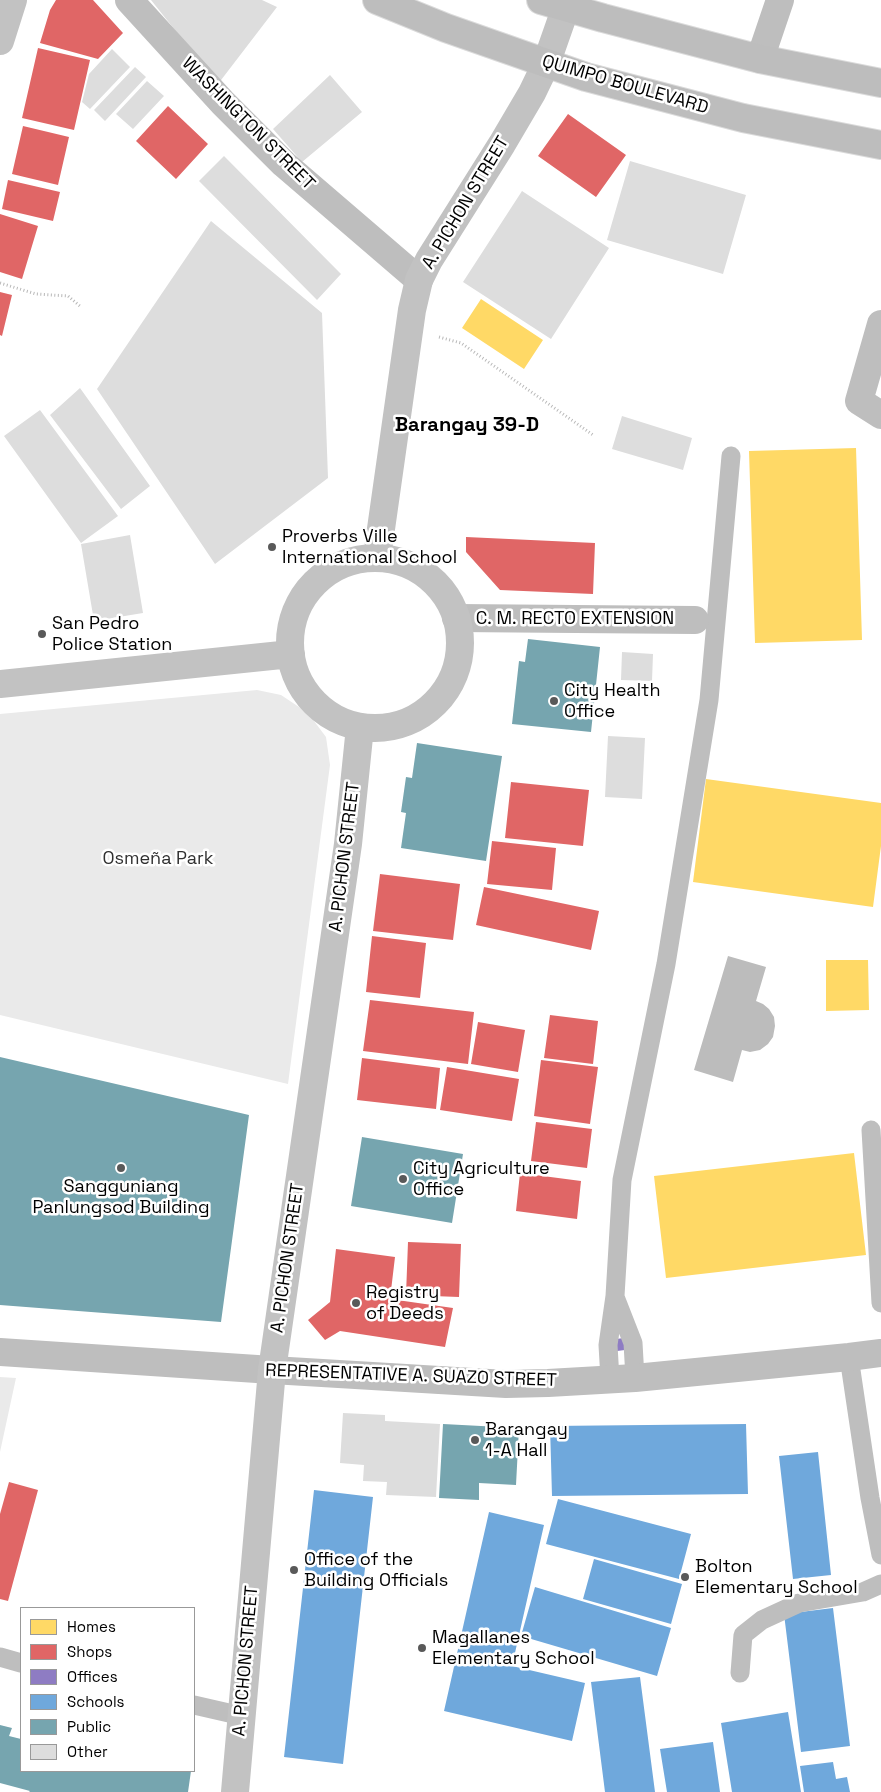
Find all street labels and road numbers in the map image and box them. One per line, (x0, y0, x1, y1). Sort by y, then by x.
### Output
street label: QUIMPO BOULEVARD (539, 51, 711, 119)
street label: WASHINGTON STREET (177, 53, 319, 195)
street label: A. PICHON STREET (418, 133, 514, 273)
street label: C. M. RECTO EXTENSION (476, 608, 674, 630)
street label: A. PICHON STREET (325, 781, 365, 933)
street label: A. PICHON STREET (267, 1182, 309, 1334)
street label: REPRESENTATIVE A. SUAZO STREET (265, 1360, 557, 1392)
street label: A. PICHON STREET (229, 1585, 263, 1737)

